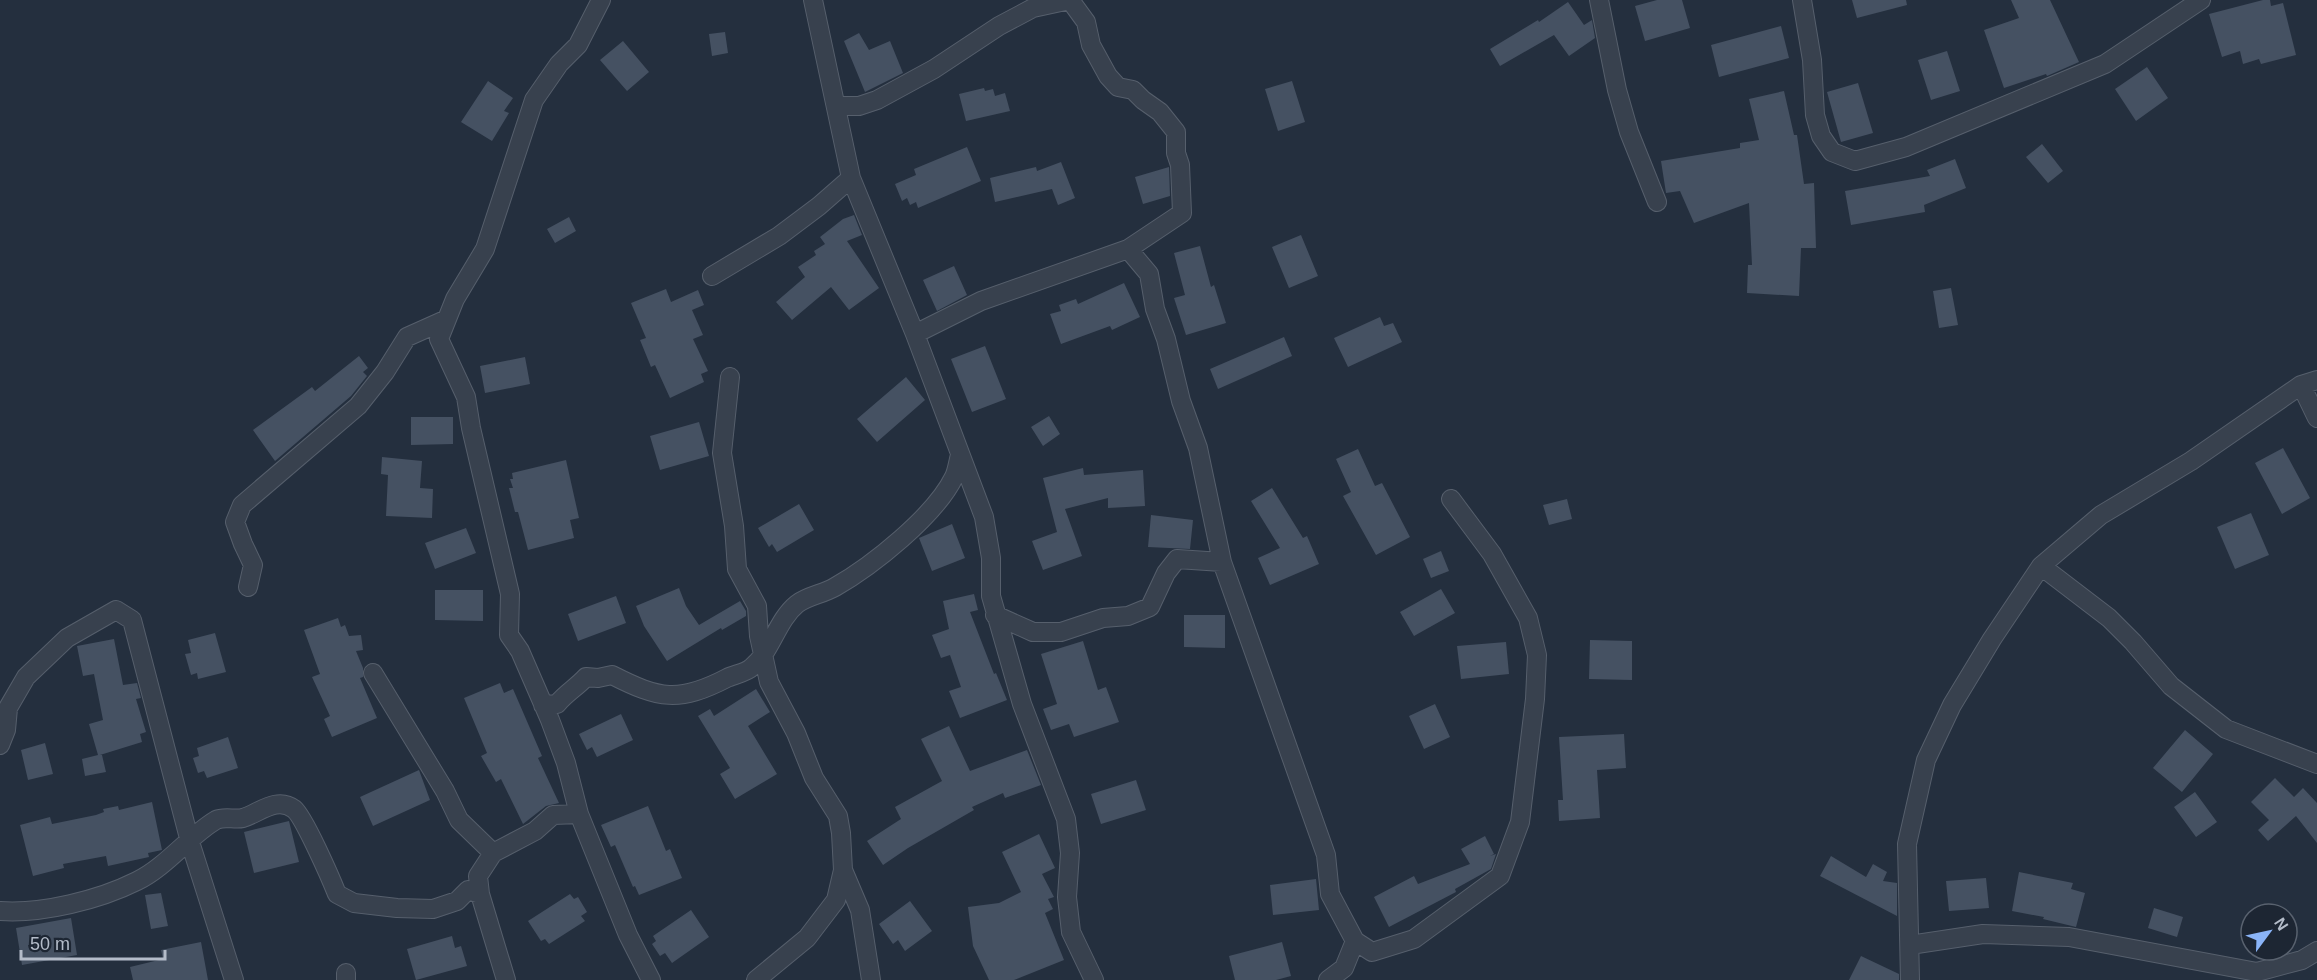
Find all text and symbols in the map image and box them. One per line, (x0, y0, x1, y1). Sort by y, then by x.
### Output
north arrow (2239, 902, 2299, 962)
text: N (2271, 915, 2291, 934)
scale bar (21, 923, 165, 961)
text: 50 m (30, 934, 70, 954)

